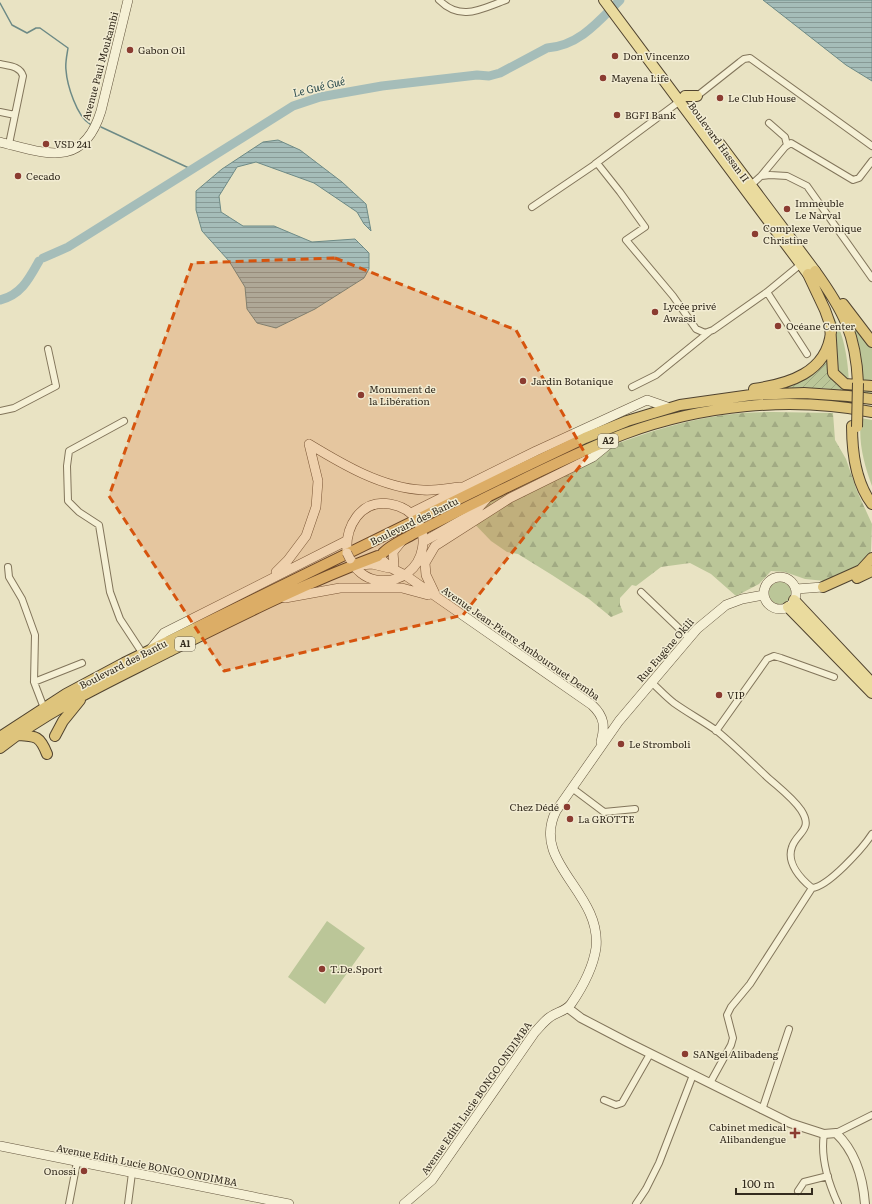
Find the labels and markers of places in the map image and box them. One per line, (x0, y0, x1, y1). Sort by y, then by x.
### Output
place label: Gabon Oil (138, 42, 186, 57)
marker: Gabon Oil (125, 45, 135, 55)
place label: Don Vincenzo (623, 48, 690, 63)
marker: Don Vincenzo (610, 51, 620, 61)
place label: Mayena Life (611, 70, 669, 85)
marker: Mayena Life (598, 73, 608, 83)
place label: Le Club House (728, 90, 796, 105)
marker: Le Club House (715, 93, 725, 103)
place label: BGFI Bank (625, 107, 677, 122)
marker: BGFI Bank (612, 110, 622, 120)
place label: VSD 241 (54, 136, 91, 151)
marker: VSD 241 (41, 139, 51, 149)
place label: Cecado (26, 168, 61, 183)
marker: Cecado (13, 171, 23, 181)
place label: Immeuble Le Narval (795, 195, 844, 222)
marker: Immeuble Le Narval (782, 204, 792, 214)
place label: Complexe Veronique Christine (763, 220, 862, 247)
marker: Complexe Veronique Christine (750, 229, 760, 239)
place label: Lycée privé Awassi (663, 298, 716, 325)
marker: Lycée privé Awassi (650, 307, 660, 317)
place label: Océane Center (786, 318, 855, 333)
marker: Océane Center (773, 321, 783, 331)
place label: Jardin Botanique (531, 373, 613, 388)
marker: Jardin Botanique (518, 376, 528, 386)
place label: Monument de la Libération (369, 381, 436, 408)
marker: Monument de la Libération (356, 390, 366, 400)
place label: VIP (727, 687, 745, 702)
marker: VIP (714, 690, 724, 700)
place label: Le Stromboli (629, 736, 691, 751)
marker: Le Stromboli (616, 739, 626, 749)
place label: Chez Dédé (510, 799, 559, 814)
marker: Chez Dédé (562, 802, 572, 812)
place label: La GROTTE (578, 811, 635, 826)
marker: La GROTTE (565, 814, 575, 824)
place label: T.De.Sport (330, 961, 382, 976)
marker: T.De.Sport (317, 964, 327, 974)
place label: SANgel Alibadeng (693, 1046, 779, 1061)
marker: SANgel Alibadeng (680, 1049, 690, 1059)
place label: Cabinet medical Alibandengue (709, 1119, 787, 1146)
marker: Cabinet medical Alibandengue (789, 1127, 801, 1139)
place label: Onossi (44, 1163, 77, 1178)
marker: Onossi (79, 1166, 89, 1176)

